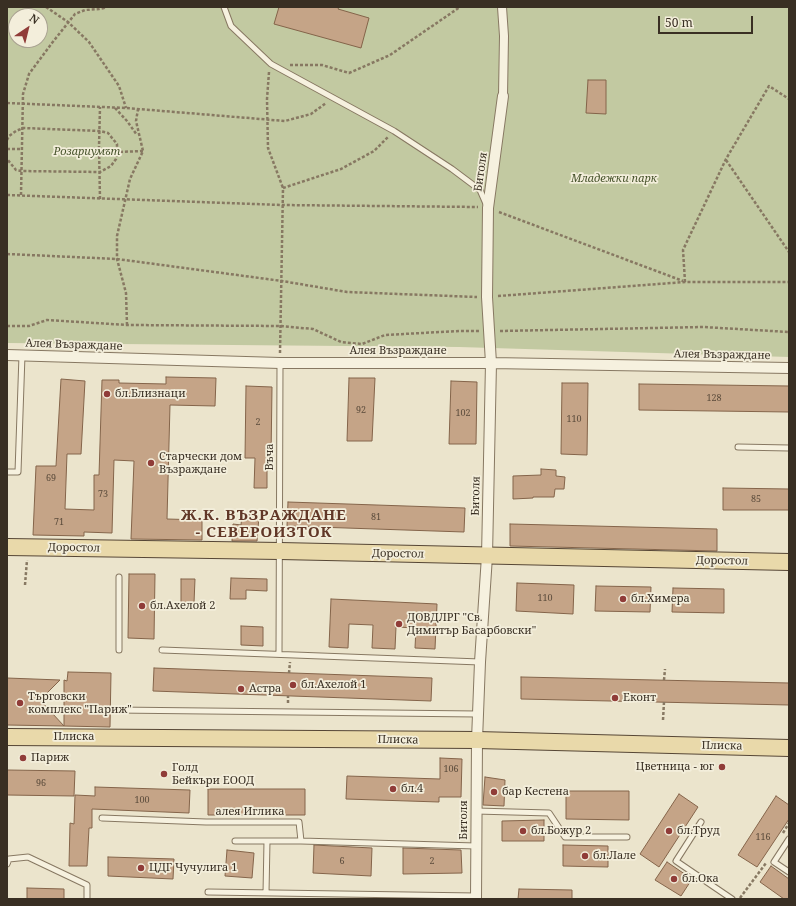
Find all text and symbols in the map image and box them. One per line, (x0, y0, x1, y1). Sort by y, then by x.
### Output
north arrow (8, 8, 48, 48)
scale bar (660, 8, 755, 34)
text: N (27, 10, 42, 27)
text: 50 m (665, 14, 693, 31)
park label: Розариумът (54, 145, 120, 159)
street label: Битоля (472, 151, 490, 193)
park label: Младежки парк (571, 172, 657, 186)
street label: Алея Възраждане (25, 337, 123, 353)
street label: Алея Възраждане (349, 344, 447, 358)
street label: Алея Възраждане (673, 348, 771, 362)
place label: бл.Близнаци (115, 387, 186, 401)
marker: бл.Близнаци (102, 389, 112, 399)
house number: 128 (706, 393, 722, 403)
house number: 92 (356, 405, 366, 415)
house number: 102 (455, 408, 471, 418)
house number: 110 (566, 414, 582, 424)
house number: 2 (255, 417, 261, 427)
street label: Въча (263, 443, 277, 471)
place label: Старчески дом Възраждане (159, 450, 242, 476)
marker: Старчески дом Възраждане (146, 458, 156, 468)
house number: 69 (46, 473, 56, 483)
street label: Битоля (469, 476, 483, 516)
house number: 73 (98, 489, 108, 499)
house number: 85 (751, 494, 761, 504)
district label: Ж.К. ВЪЗРАЖДАНЕ - СЕВЕРОИЗТОК (181, 507, 347, 542)
house number: 81 (371, 512, 381, 522)
house number: 71 (54, 517, 64, 527)
street label: Доростол (48, 541, 100, 555)
street label: Доростол (372, 547, 424, 561)
street label: Доростол (696, 554, 748, 568)
place label: бл.Химера (631, 592, 690, 606)
house number: 110 (537, 593, 553, 603)
marker: бл.Химера (618, 594, 628, 604)
place label: бл.Ахелой 2 (150, 599, 215, 613)
marker: бл.Ахелой 2 (137, 601, 147, 611)
place label: ДОВДЛРГ "Св. Димитър Басарбовски" (407, 611, 536, 637)
marker: ДОВДЛРГ "Св. Димитър Басарбовски" (394, 619, 404, 629)
place label: бл.Ахелой 1 (301, 678, 366, 692)
marker: бл.Ахелой 1 (288, 680, 298, 690)
place label: Астра (249, 682, 281, 696)
marker: Астра (236, 684, 246, 694)
place label: Търговски комплекс "Париж" (28, 690, 132, 716)
place label: Еконт (623, 691, 656, 705)
marker: Еконт (610, 693, 620, 703)
marker: Търговски комплекс "Париж" (15, 698, 25, 708)
street label: Плиска (53, 730, 95, 744)
street label: Плиска (377, 733, 419, 747)
street label: Плиска (701, 739, 743, 753)
place label: Париж (31, 751, 69, 765)
marker: Париж (18, 753, 28, 763)
place label: Цветница - юг (636, 760, 714, 774)
place label: Голд Бейкъри ЕООД (172, 761, 254, 787)
marker: Цветница - юг (717, 762, 727, 772)
house number: 106 (443, 764, 459, 774)
marker: Голд Бейкъри ЕООД (159, 769, 169, 779)
house number: 96 (36, 778, 46, 788)
place label: бл.4 (401, 782, 423, 796)
marker: бл.4 (388, 784, 398, 794)
place label: бар Кестена (502, 785, 569, 799)
marker: бар Кестена (489, 787, 499, 797)
house number: 100 (134, 795, 150, 805)
street label: Битоля (457, 800, 471, 840)
street label: алея Иглика (215, 805, 285, 819)
place label: бл.Божур 2 (531, 824, 591, 838)
place label: бл.Труд (677, 824, 720, 838)
marker: бл.Божур 2 (518, 826, 528, 836)
marker: бл.Труд (664, 826, 674, 836)
house number: 116 (755, 832, 771, 842)
place label: бл.Лале (593, 849, 636, 863)
marker: бл.Лале (580, 851, 590, 861)
house number: 6 (339, 856, 345, 866)
house number: 2 (429, 856, 435, 866)
place label: ЦДГ Чучулига 1 (149, 861, 237, 875)
marker: ЦДГ Чучулига 1 (136, 863, 146, 873)
place label: бл.Ока (682, 872, 719, 886)
marker: бл.Ока (669, 874, 679, 884)

